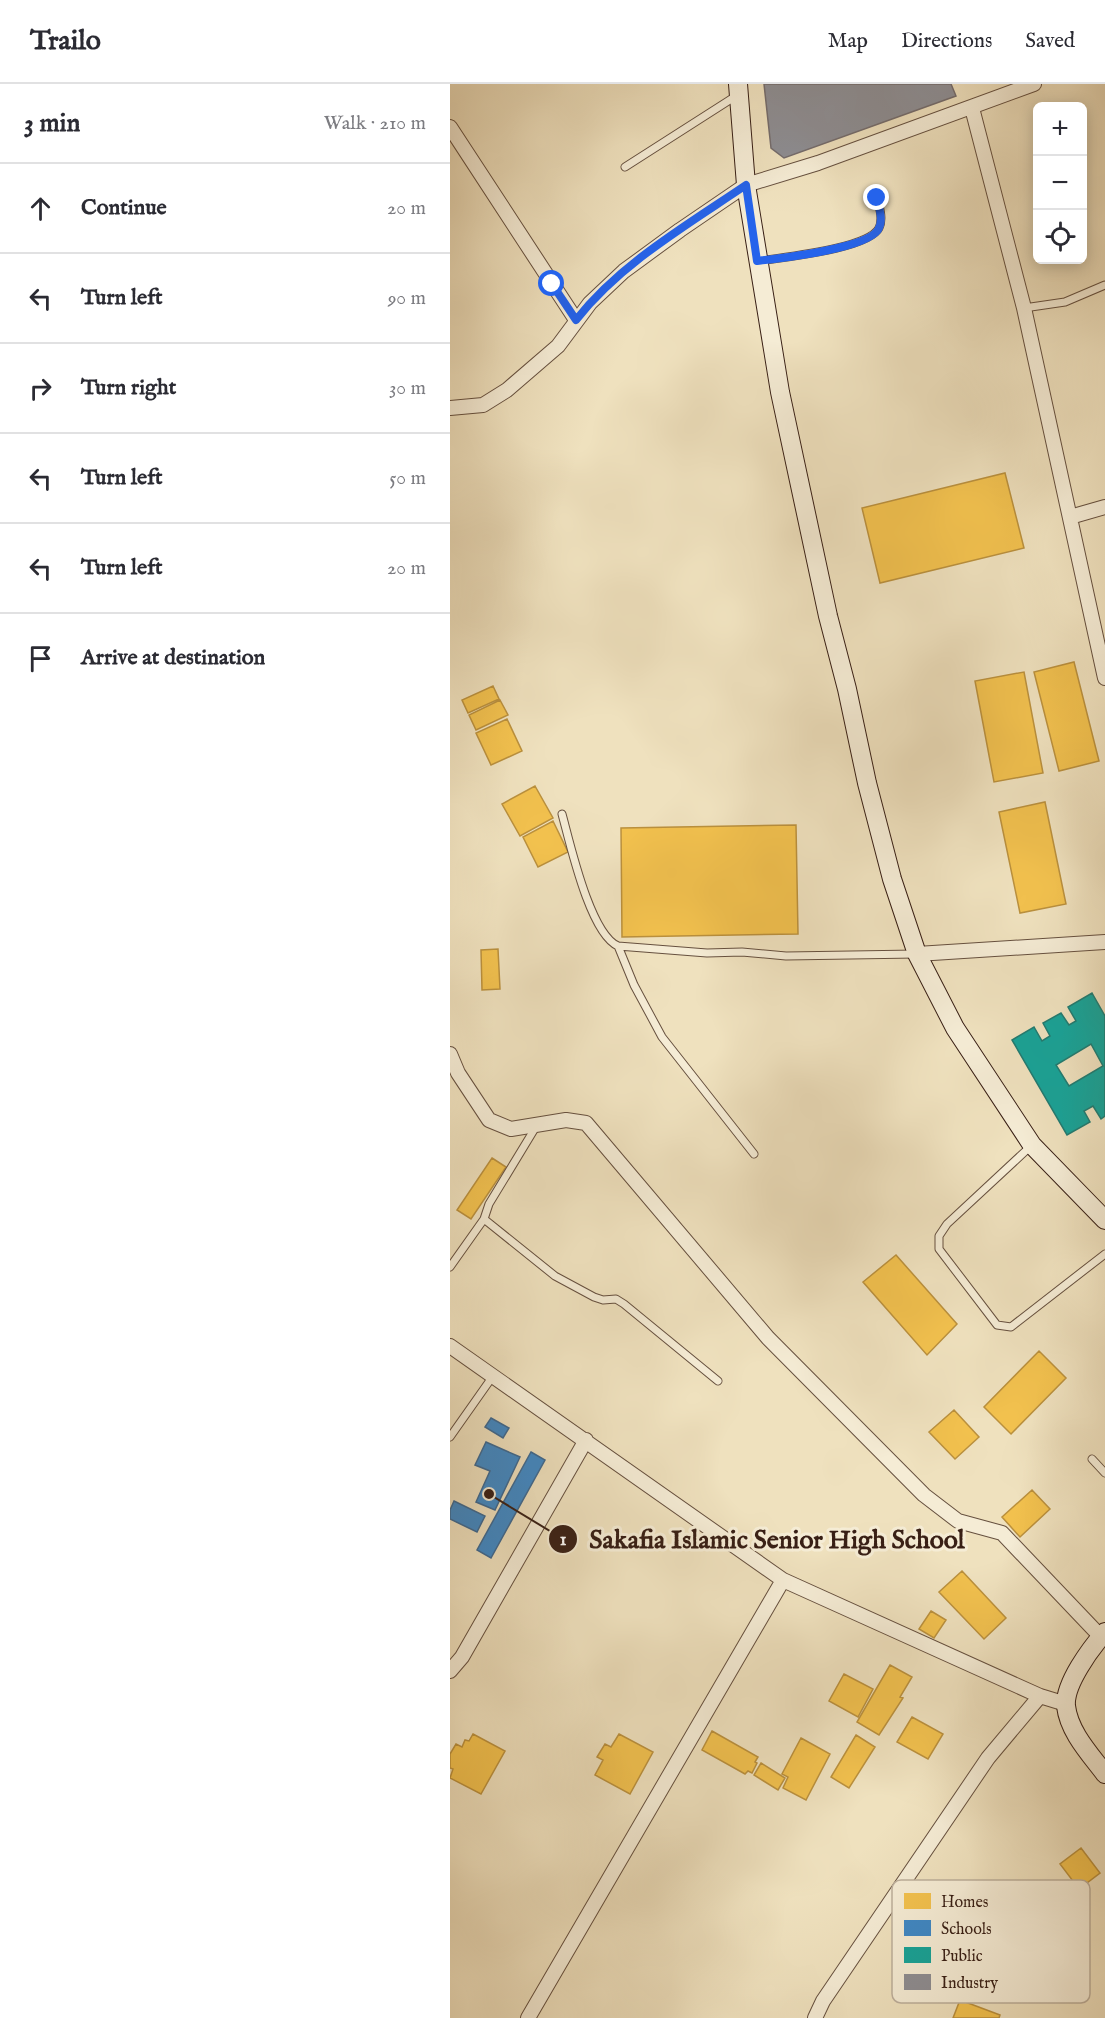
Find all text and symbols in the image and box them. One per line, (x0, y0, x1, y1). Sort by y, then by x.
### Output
text: Trailo (30, 24, 101, 59)
text: Map (828, 28, 868, 55)
text: Directions (901, 28, 992, 55)
text: Saved (1025, 28, 1075, 55)
map controls (1033, 102, 1087, 264)
button: + (1033, 102, 1087, 156)
text: 3 min (24, 107, 80, 140)
text: Walk · 210 m (324, 111, 426, 136)
button: − (1033, 156, 1087, 210)
route end (863, 184, 889, 210)
icon: ahead (24, 192, 57, 225)
text: Continue (81, 194, 167, 222)
text: 20 m (387, 196, 426, 221)
button: locate (1033, 210, 1087, 264)
route start (538, 270, 564, 296)
icon: left (24, 282, 57, 315)
text: Turn left (81, 284, 163, 312)
text: 90 m (388, 286, 426, 311)
icon: right (24, 372, 57, 405)
text: Turn right (81, 374, 176, 402)
text: 30 m (389, 376, 426, 401)
icon: left (24, 462, 57, 495)
text: Turn left (81, 464, 163, 492)
text: 50 m (389, 466, 426, 491)
icon: left (24, 552, 57, 585)
text: Turn left (81, 554, 163, 582)
text: 20 m (387, 556, 426, 581)
icon: arrive (24, 642, 57, 675)
text: Arrive at destination (81, 644, 265, 672)
callout: Sakafia Islamic Senior High School (548, 1517, 977, 1561)
text: Sakafia Islamic Senior High School (589, 1524, 966, 1557)
text: 1 (560, 1529, 567, 1552)
legend (892, 1880, 1090, 2003)
text: Homes (941, 1893, 989, 1913)
text: Schools (941, 1920, 992, 1940)
text: Public (941, 1947, 983, 1967)
text: Industry (941, 1974, 998, 1994)

